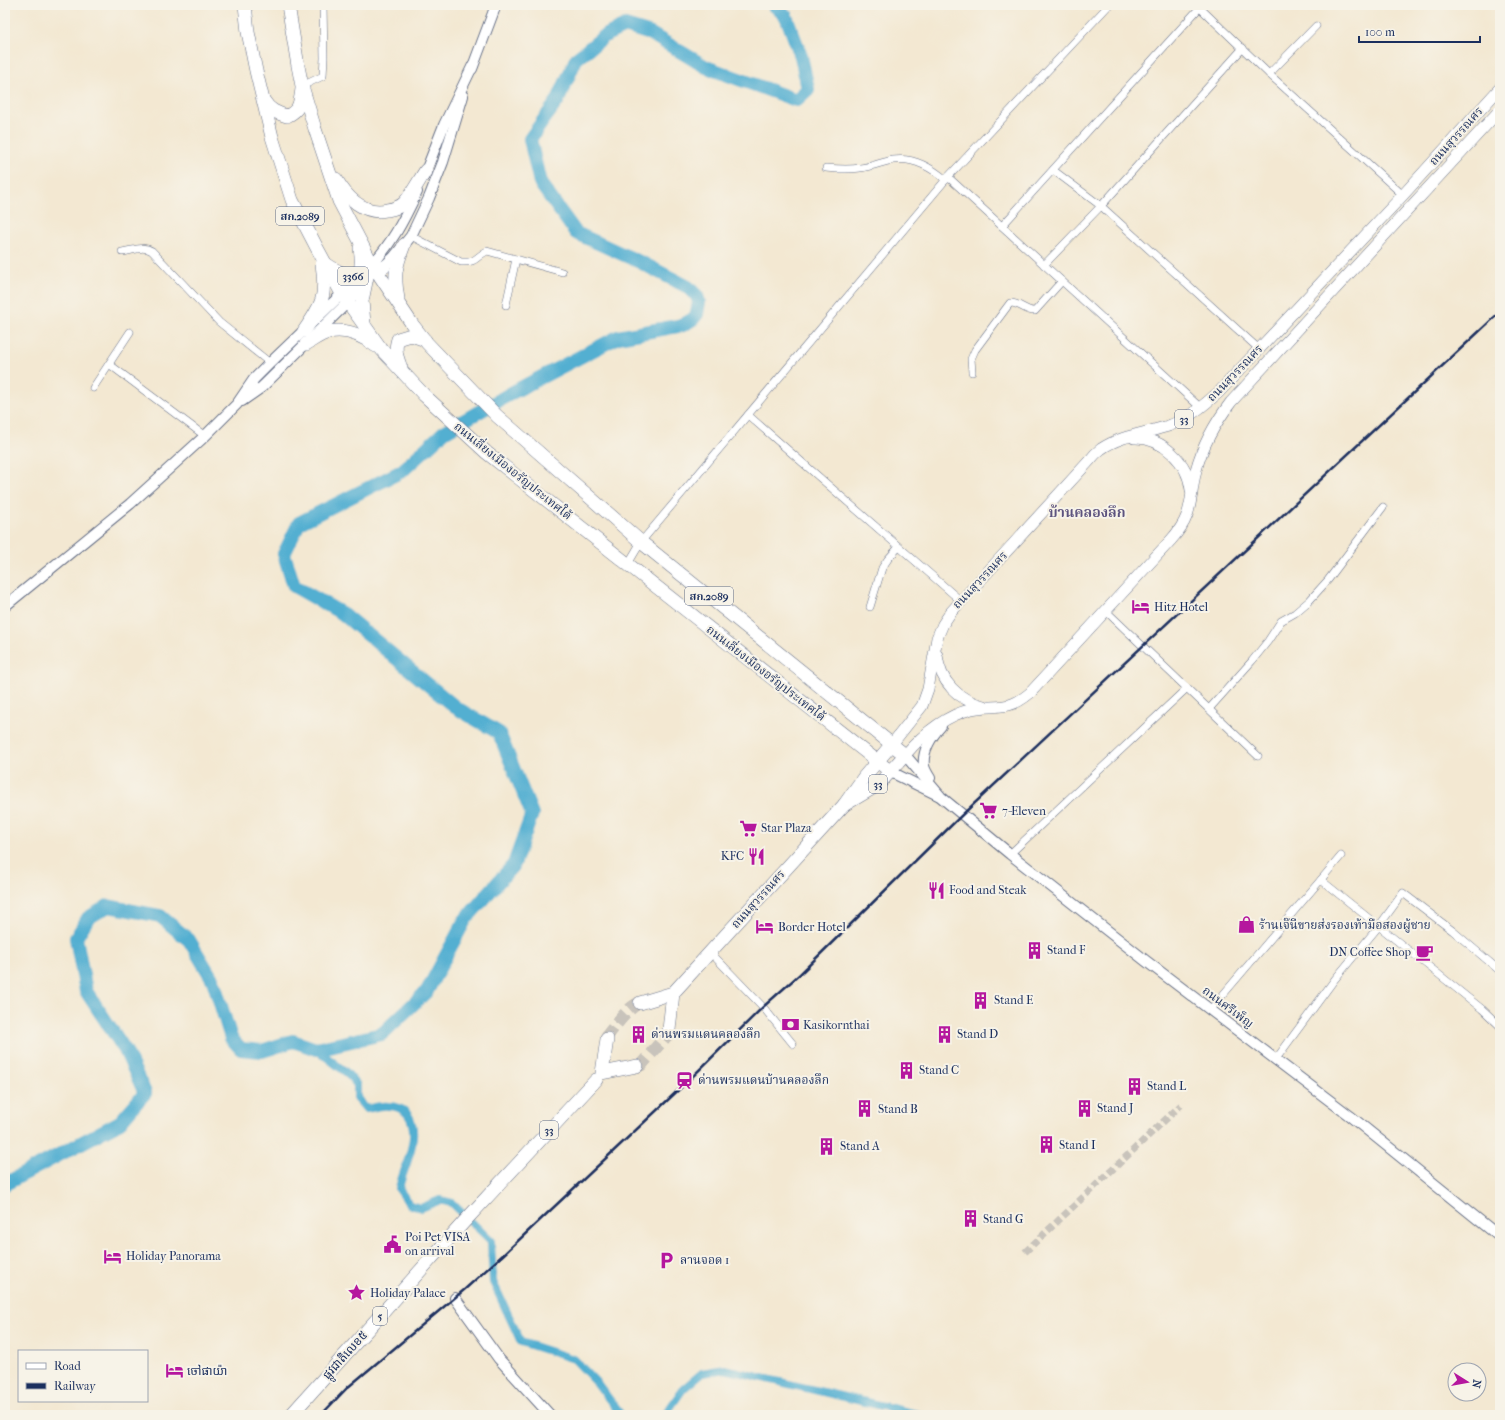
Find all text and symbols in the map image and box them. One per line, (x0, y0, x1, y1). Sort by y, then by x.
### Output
scale bar (1359, 18, 1480, 44)
text: 100 m (1365, 25, 1395, 39)
street label: ถนนสุวรรณศร (1426, 104, 1487, 169)
road number: สก.2089 (276, 207, 324, 225)
road number: 3366 (338, 267, 368, 285)
street label: ถนนสุวรรณศร (1204, 342, 1266, 405)
road number: 33 (1175, 410, 1193, 428)
street label: ถนนเลี่ยงเมืองอรัญประเทศใต้ (451, 418, 576, 523)
district label: บ้านคลองลึก (1048, 504, 1126, 521)
street label: ถนนสุวรรณศร (950, 548, 1011, 612)
road number: สก.2089 (685, 587, 733, 605)
hotel icon: Hitz Hotel (1131, 597, 1151, 617)
place label: Hitz Hotel (1154, 600, 1209, 614)
street label: ถนนเลี่ยงเมืองอรัญประเทศใต้ (704, 621, 829, 724)
road number: 33 (869, 775, 887, 793)
supermarket icon: 7-Eleven (979, 801, 999, 821)
place label: 7-Eleven (1002, 804, 1046, 818)
supermarket icon: Star Plaza (738, 818, 758, 838)
place label: Star Plaza (761, 821, 812, 835)
restaurant icon: KFC (747, 846, 767, 866)
place label: KFC (721, 849, 744, 863)
street label: ถนนสุวรรณศร (728, 867, 789, 932)
restaurant icon: Food and Steak (926, 880, 946, 900)
place label: Food and Steak (949, 883, 1027, 897)
shop icon: ร้านเจ๊นีขายส่งรองเท้ามือสองผู้ชาย (1236, 915, 1256, 935)
hotel icon: Border Hotel (755, 917, 775, 937)
place label: ร้านเจ๊นีขายส่งรองเท้ามือสองผู้ชาย (1259, 917, 1431, 933)
place label: Border Hotel (778, 920, 846, 934)
building icon: Stand F (1024, 940, 1044, 960)
cafe icon: DN Coffee Shop (1414, 942, 1434, 962)
place label: Stand F (1047, 943, 1086, 957)
place label: DN Coffee Shop (1329, 945, 1411, 959)
street label: ถนนศรีเพ็ญ (1200, 982, 1257, 1031)
building icon: Stand E (971, 990, 991, 1010)
place label: Stand E (994, 993, 1033, 1007)
bank icon: Kasikornthai (780, 1015, 800, 1035)
place label: Kasikornthai (803, 1018, 870, 1032)
building icon: ด่านพรมแดนคลองลึก (628, 1024, 648, 1044)
building icon: Stand D (934, 1024, 954, 1044)
place label: ด่านพรมแดนคลองลึก (651, 1027, 761, 1041)
place label: Stand D (957, 1027, 998, 1041)
building icon: Stand C (896, 1060, 916, 1080)
place label: Stand C (919, 1063, 959, 1077)
station icon: ด่านพรมแดนบ้านคลองลึก (675, 1070, 695, 1090)
place label: ด่านพรมแดนบ้านคลองลึก (698, 1073, 829, 1087)
building icon: Stand L (1124, 1076, 1144, 1096)
place label: Stand L (1147, 1079, 1187, 1093)
building icon: Stand J (1074, 1098, 1094, 1118)
building icon: Stand B (855, 1099, 875, 1119)
place label: Stand J (1097, 1101, 1134, 1115)
place label: Stand B (878, 1102, 918, 1116)
road number: 33 (540, 1121, 558, 1139)
building icon: Stand I (1036, 1135, 1056, 1155)
building icon: Stand A (817, 1136, 837, 1156)
place label: Stand I (1059, 1138, 1096, 1152)
place label: Stand A (840, 1139, 880, 1153)
building icon: Stand G (960, 1209, 980, 1229)
place label: Stand G (983, 1212, 1024, 1226)
place label: Poi Pet VISA on arrival (405, 1230, 471, 1258)
public building icon: Poi Pet VISA on arrival (382, 1234, 402, 1254)
hotel icon: Holiday Panorama (103, 1246, 123, 1266)
place label: Holiday Panorama (126, 1249, 221, 1263)
parking icon: ลานจอด 1 (657, 1250, 677, 1270)
place label: ลานจอด 1 (680, 1253, 729, 1267)
place icon: Holiday Palace (347, 1283, 367, 1303)
place label: Holiday Palace (370, 1286, 446, 1300)
road number: 5 (373, 1307, 387, 1325)
street label: ផ្លូវជាតិលេខ៥ (320, 1328, 373, 1384)
legend (18, 1350, 148, 1402)
text: Road (54, 1359, 81, 1373)
hotel icon: ចៅផាយ៉ា (164, 1361, 184, 1381)
north arrow (1447, 1362, 1487, 1402)
place label: ចៅផាយ៉ា (187, 1364, 228, 1378)
text: N (1469, 1378, 1484, 1390)
text: Railway (54, 1379, 96, 1393)

